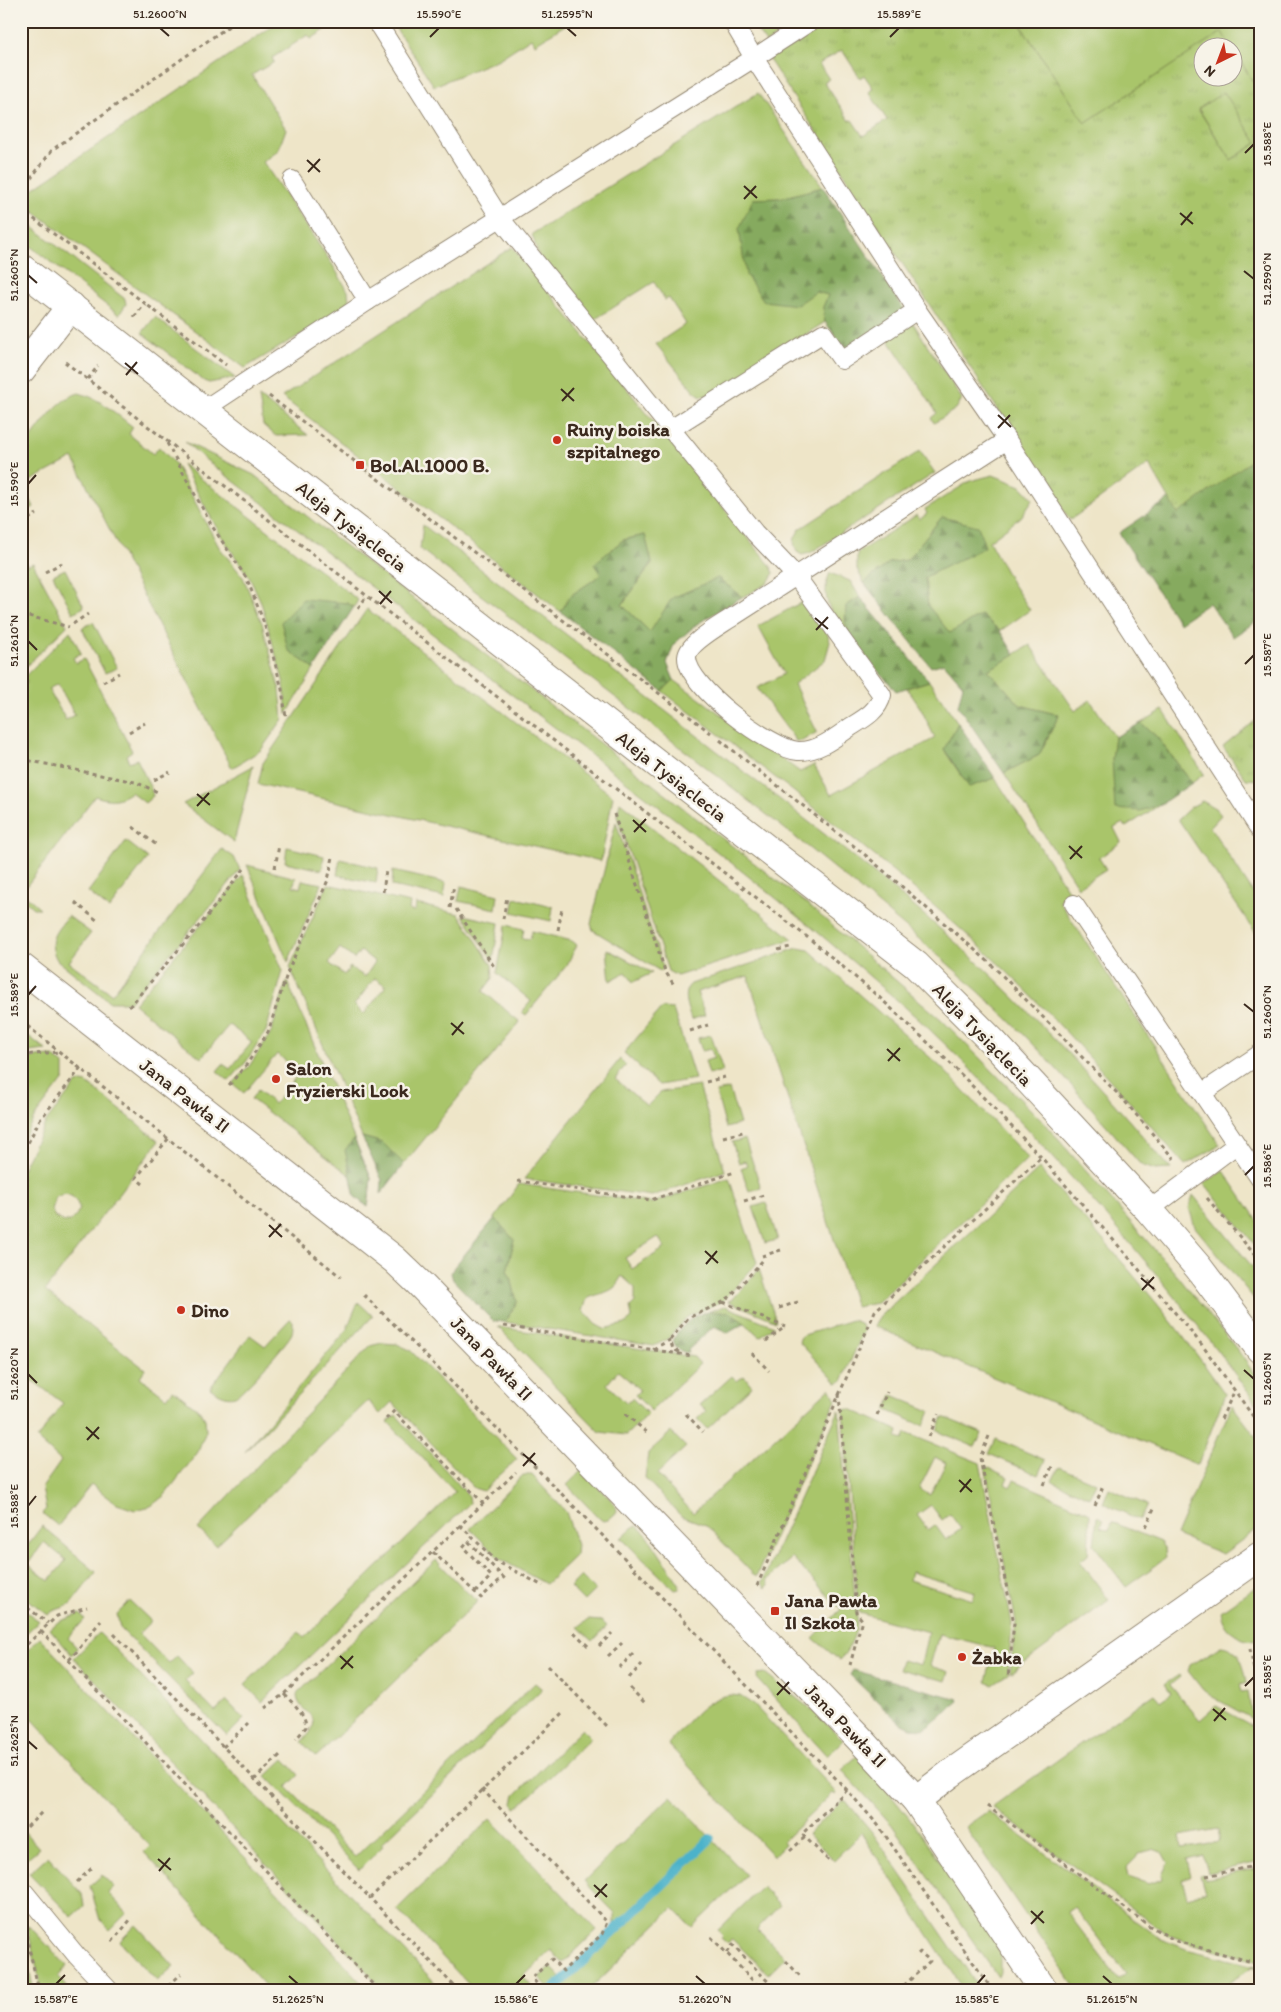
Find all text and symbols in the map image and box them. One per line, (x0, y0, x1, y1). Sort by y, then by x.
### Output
text: 51.2600°N (133, 7, 187, 21)
text: 15.590°E (417, 7, 462, 21)
text: 51.2595°N (541, 7, 593, 21)
text: 15.589°E (877, 7, 921, 21)
north arrow (1194, 38, 1244, 88)
text: N (1200, 62, 1219, 81)
text: 15.588°E (1260, 121, 1274, 166)
text: 51.2605°N (7, 249, 21, 301)
text: 51.2590°N (1260, 253, 1274, 305)
place label: Ruiny boiska szpitalnego (567, 418, 670, 463)
marker: Ruiny boiska szpitalnego (551, 434, 563, 446)
place label: Bol.Al.1000 B. (370, 454, 489, 477)
marker: Bol.Al.1000 B. (354, 459, 366, 471)
text: 15.590°E (7, 461, 21, 506)
street label: Aleja Tysiąclecia (292, 476, 412, 577)
text: 51.2610°N (7, 615, 21, 667)
text: 15.587°E (1260, 633, 1274, 677)
street label: Aleja Tysiąclecia (612, 726, 732, 827)
text: 15.589°E (7, 973, 21, 1017)
street label: Aleja Tysiąclecia (928, 978, 1038, 1091)
text: 51.2600°N (1260, 985, 1274, 1039)
street label: Jana Pawła II (135, 1053, 234, 1138)
place label: Salon Fryzierski Look (286, 1057, 409, 1102)
marker: Salon Fryzierski Look (270, 1073, 282, 1085)
text: 15.586°E (1260, 1144, 1274, 1188)
place label: Dino (191, 1299, 229, 1322)
marker: Dino (175, 1304, 187, 1316)
street label: Jana Pawła II (446, 1311, 538, 1405)
text: 51.2620°N (7, 1348, 21, 1400)
text: 51.2605°N (1260, 1353, 1274, 1405)
text: 15.588°E (7, 1483, 21, 1528)
place label: Jana Pawła II Szkoła (784, 1589, 878, 1634)
marker: Jana Pawła II Szkoła (769, 1605, 781, 1617)
place label: Żabka (972, 1646, 1022, 1669)
marker: Żabka (956, 1651, 968, 1663)
text: 15.585°E (1260, 1655, 1274, 1699)
street label: Jana Pawła II (800, 1678, 892, 1772)
text: 51.2625°N (7, 1715, 21, 1767)
text: 15.587°E (34, 1992, 78, 2006)
text: 51.2625°N (272, 1992, 324, 2006)
text: 15.586°E (494, 1992, 538, 2006)
text: 51.2620°N (679, 1992, 731, 2006)
text: 15.585°E (955, 1992, 999, 2006)
text: 51.2615°N (1087, 1992, 1138, 2006)

